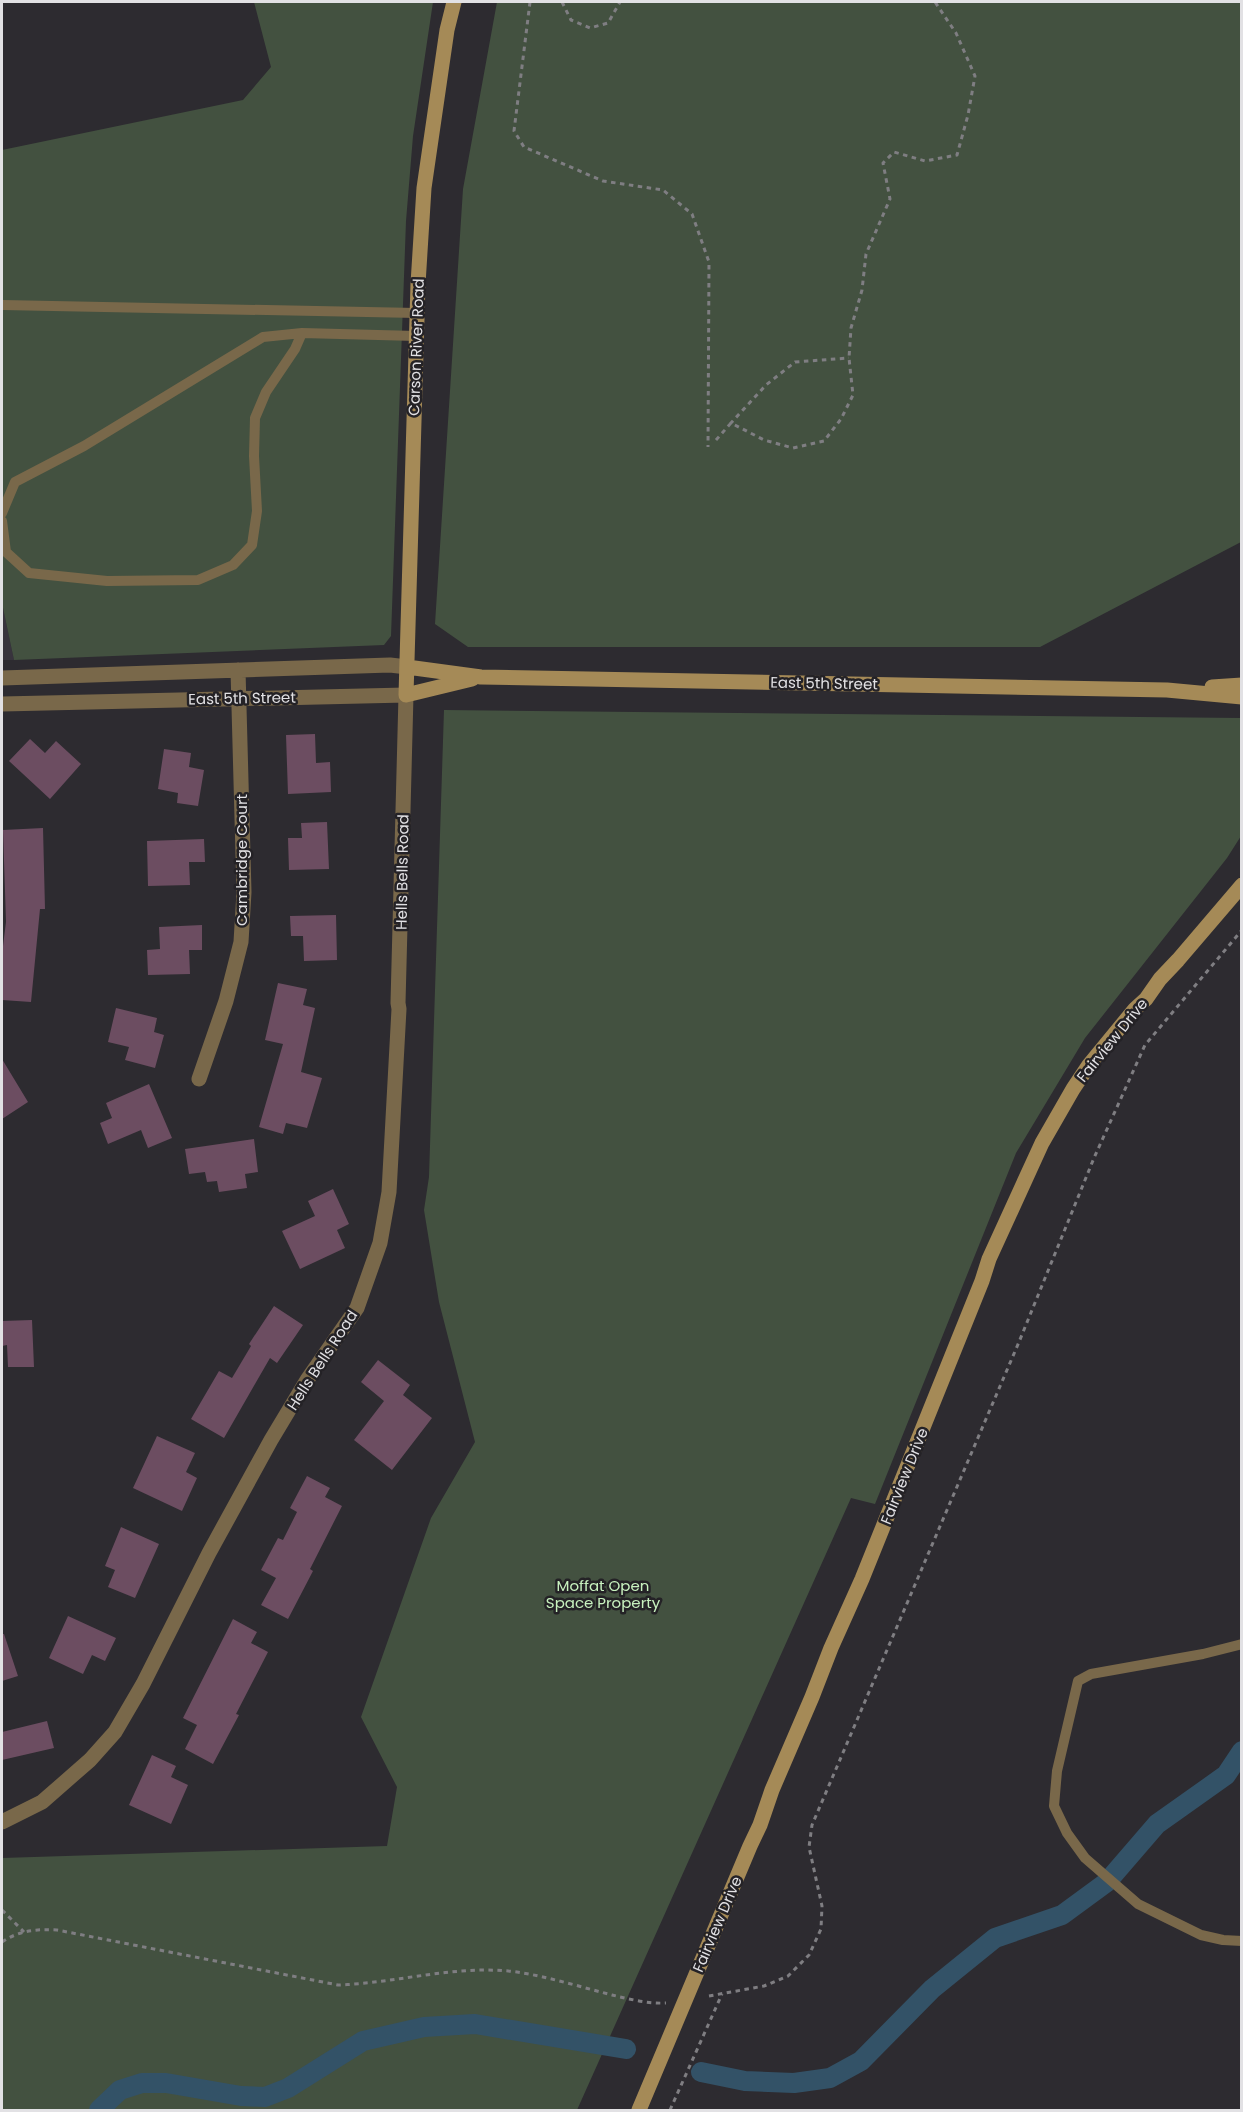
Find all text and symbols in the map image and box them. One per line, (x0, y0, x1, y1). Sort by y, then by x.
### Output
street label: Carson River Road (403, 278, 429, 416)
street label: East 5th Street (770, 672, 878, 694)
street label: East 5th Street (188, 687, 296, 709)
street label: Cambridge Court (231, 794, 252, 926)
street label: Hells Bells Road (390, 814, 414, 930)
street label: Fairview Drive (1072, 994, 1152, 1086)
street label: Hells Bells Road (282, 1306, 362, 1414)
street label: Fairview Drive (875, 1425, 933, 1527)
park label: Moffat Open Space Property (546, 1575, 661, 1613)
street label: Fairview Drive (687, 1873, 747, 1975)

